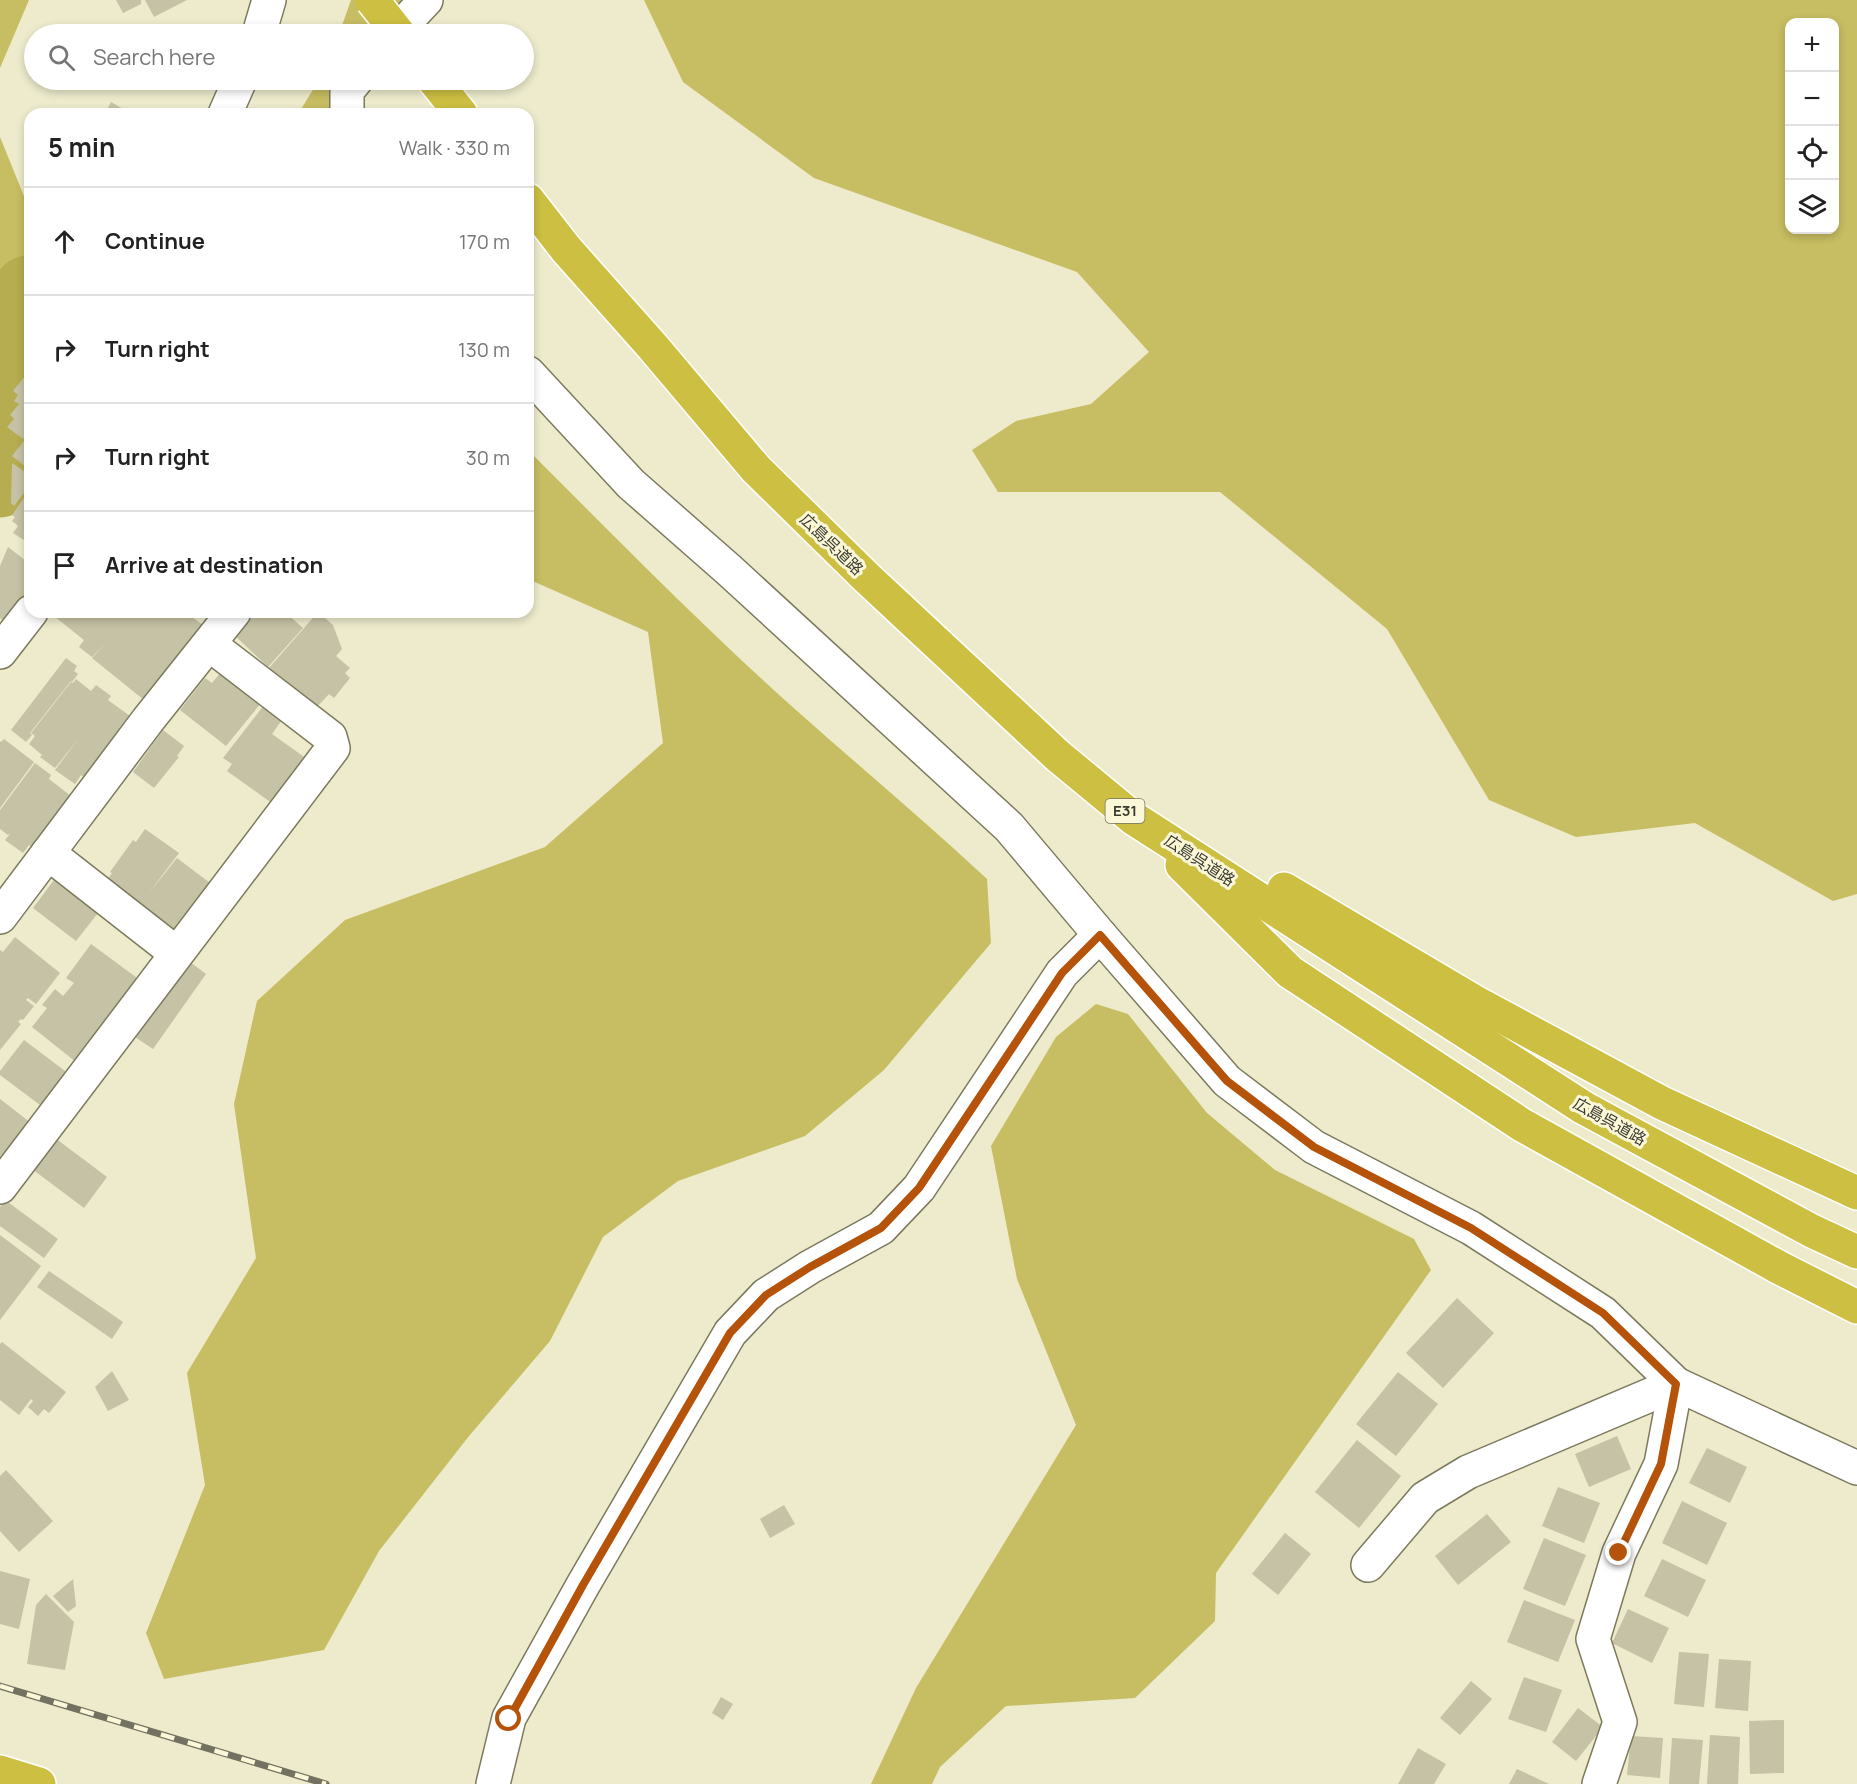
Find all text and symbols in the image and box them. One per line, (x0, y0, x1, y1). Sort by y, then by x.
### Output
map controls (1785, 18, 1839, 234)
button: + (1785, 18, 1839, 72)
search box (24, 24, 534, 90)
icon: search (45, 41, 78, 74)
text: Search here (93, 42, 215, 72)
button: − (1785, 72, 1839, 126)
button: locate (1785, 126, 1839, 180)
text: 5 min (48, 129, 115, 165)
text: Walk · 330 m (399, 134, 510, 161)
button: layers (1785, 180, 1839, 234)
icon: ahead (48, 225, 81, 258)
text: Continue (105, 226, 205, 256)
text: 170 m (459, 228, 510, 255)
icon: right (48, 333, 81, 366)
text: Turn right (105, 334, 210, 364)
text: 130 m (458, 336, 510, 363)
icon: right (48, 441, 81, 474)
text: Turn right (105, 442, 210, 472)
text: 30 m (466, 444, 510, 471)
street label: 広島呉道路 (796, 508, 868, 580)
icon: arrive (48, 549, 81, 582)
text: Arrive at destination (105, 550, 323, 580)
road number: E31 (1106, 799, 1144, 823)
street label: 広島呉道路 (1160, 829, 1240, 891)
street label: 広島呉道路 (1570, 1092, 1650, 1150)
route end (1605, 1539, 1631, 1565)
route start (495, 1705, 521, 1731)

